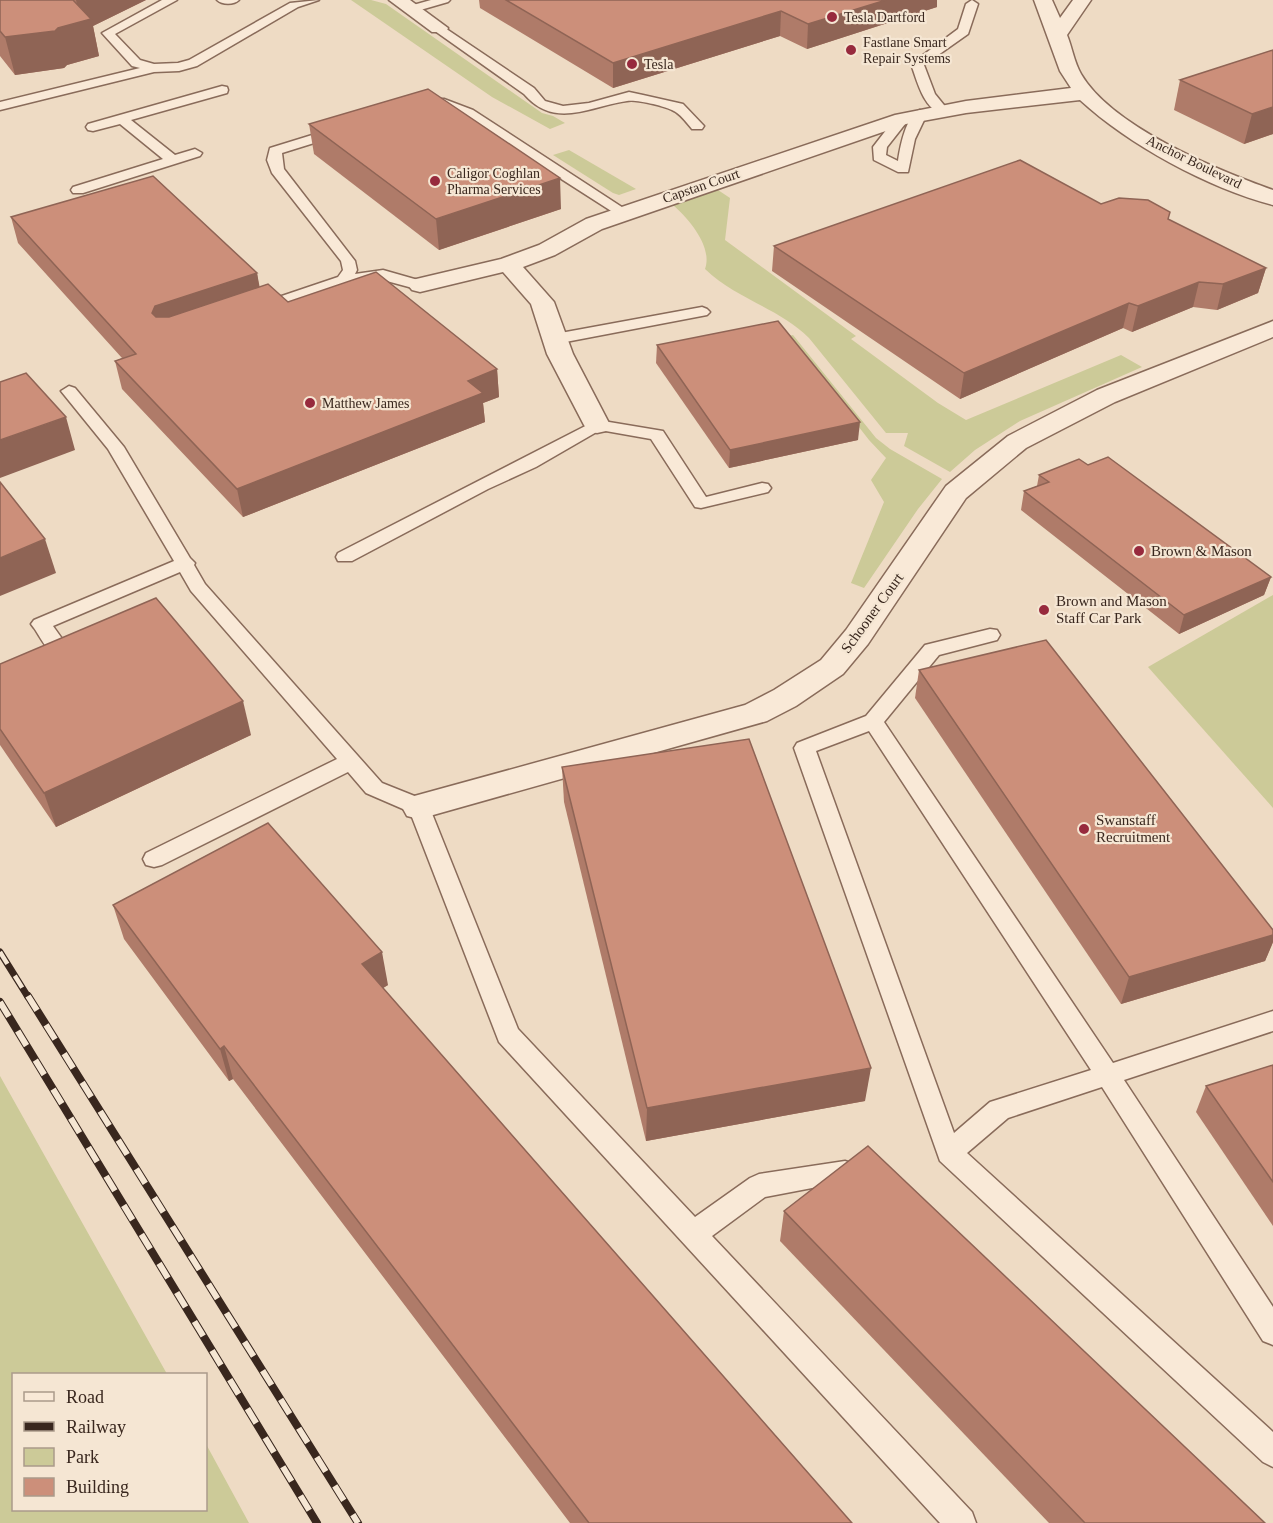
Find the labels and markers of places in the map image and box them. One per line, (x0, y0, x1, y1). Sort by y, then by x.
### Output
marker: Tesla Dartford (825, 10, 839, 24)
place label: Tesla Dartford (844, 10, 925, 25)
place label: Fastlane Smart Repair Systems (863, 35, 951, 66)
marker: Fastlane Smart Repair Systems (844, 43, 858, 57)
marker: Tesla (625, 57, 639, 71)
place label: Tesla (644, 57, 674, 72)
place label: Caligor Coghlan Pharma Services (447, 166, 541, 197)
marker: Caligor Coghlan Pharma Services (428, 174, 442, 188)
marker: Matthew James (303, 396, 317, 410)
place label: Matthew James (322, 396, 409, 411)
place label: Brown & Mason (1151, 543, 1252, 559)
marker: Brown & Mason (1132, 544, 1146, 558)
place label: Brown and Mason Staff Car Park (1056, 593, 1167, 626)
marker: Brown and Mason Staff Car Park (1037, 603, 1051, 617)
place label: Swanstaff Recruitment (1096, 812, 1171, 845)
marker: Swanstaff Recruitment (1077, 822, 1091, 836)

